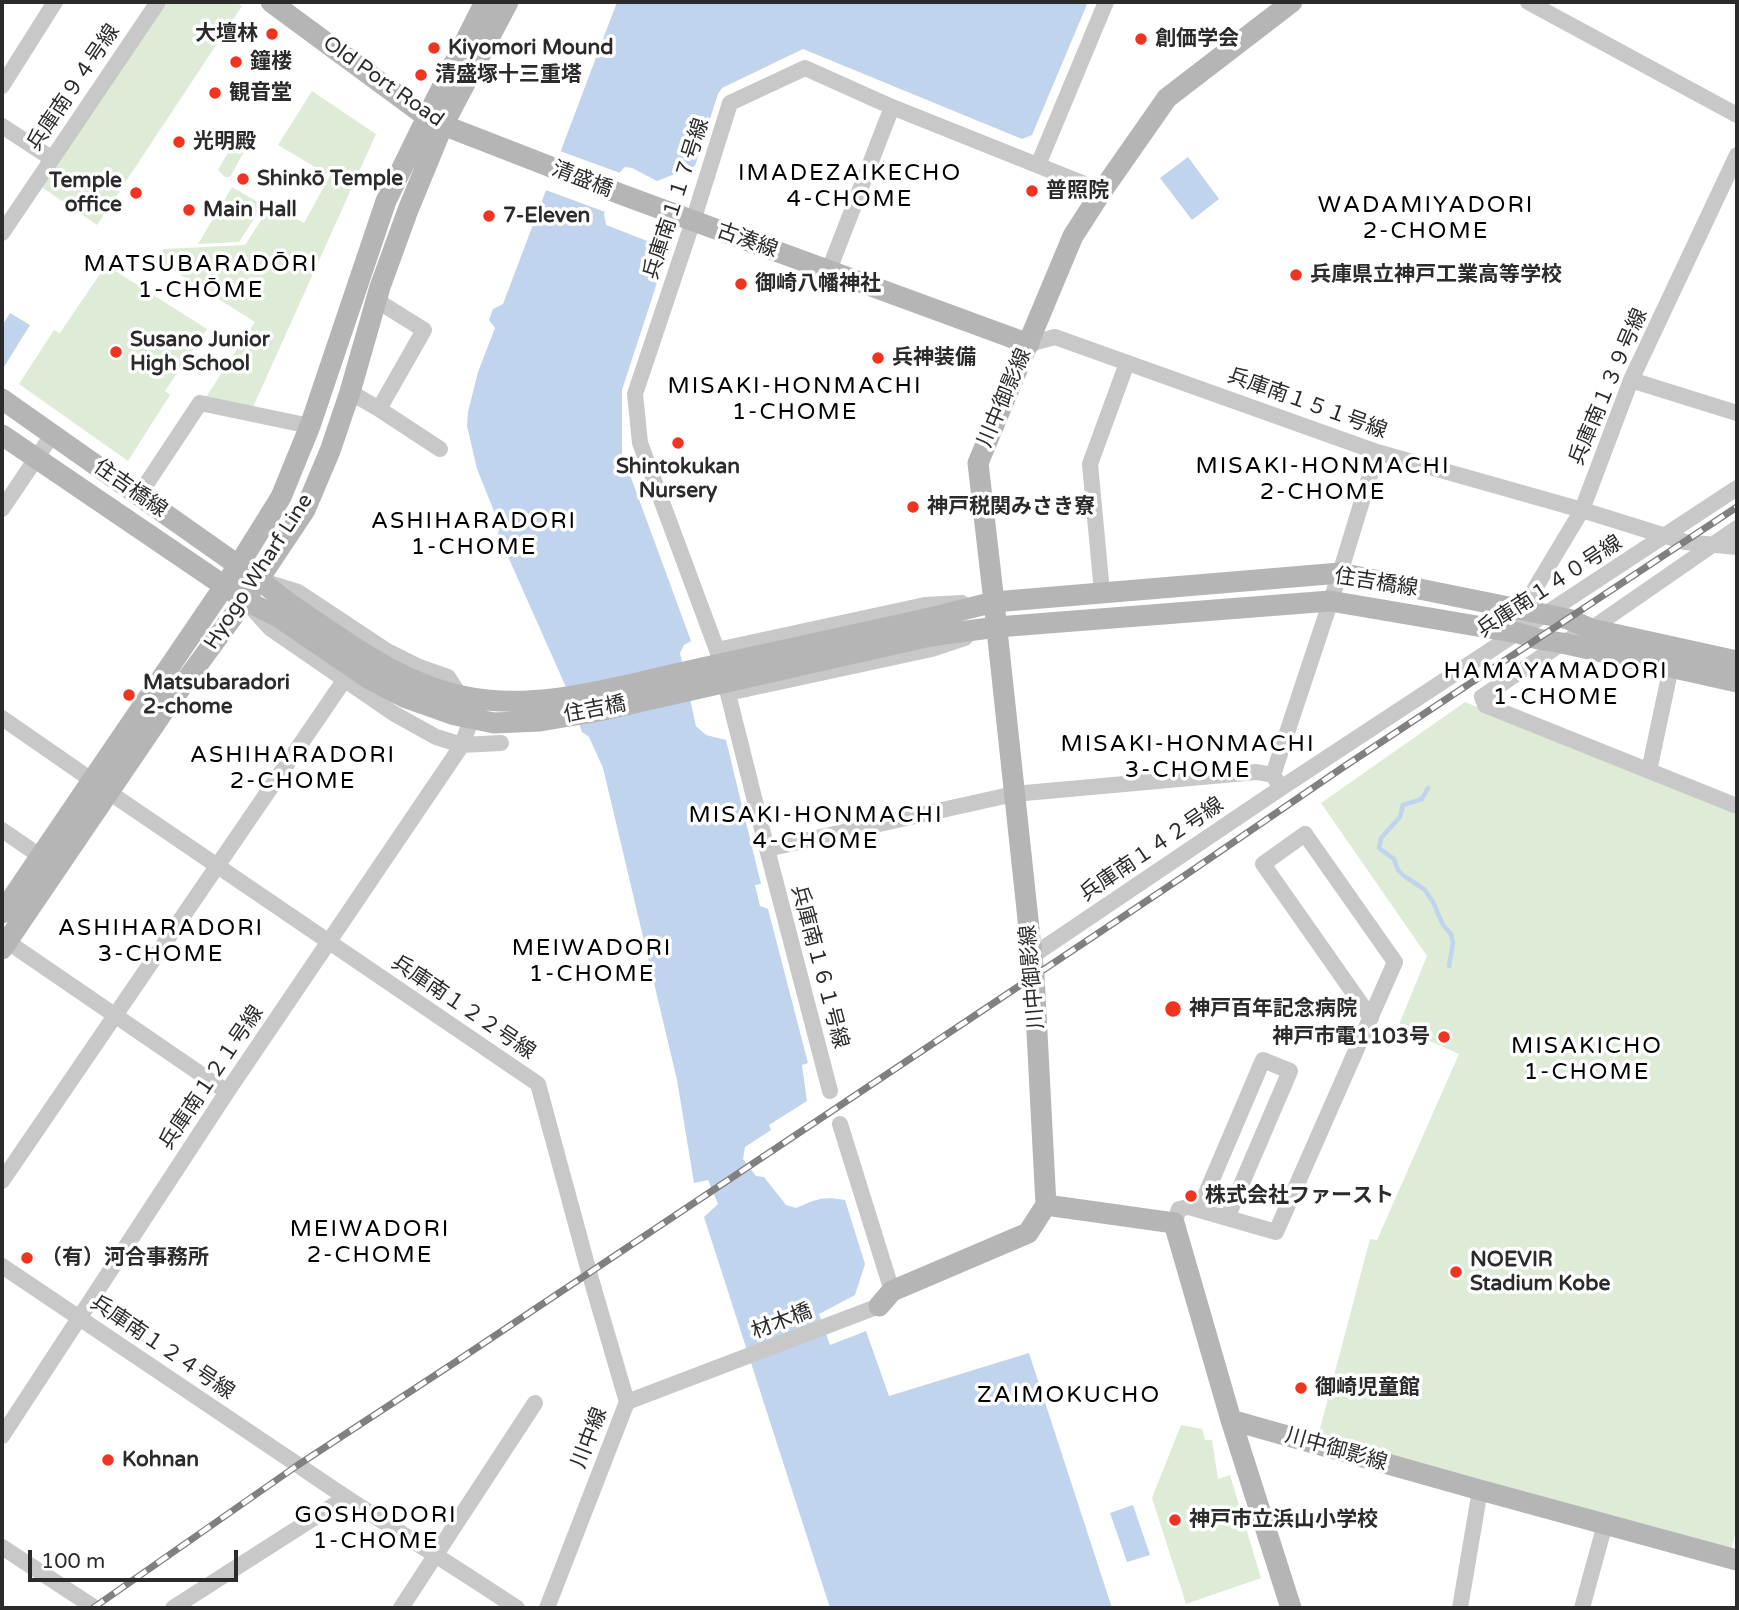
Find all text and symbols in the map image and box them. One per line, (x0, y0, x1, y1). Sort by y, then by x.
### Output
street label: 兵庫南９４号線 (22, 20, 126, 156)
place label: 大壇林 (195, 21, 258, 47)
marker: 大壇林 (264, 26, 280, 42)
place label: 創価学会 (1155, 26, 1239, 52)
street label: Old Port Road (318, 31, 448, 133)
marker: 創価学会 (1133, 31, 1149, 47)
place label: Kiyomori Mound (448, 35, 614, 61)
marker: Kiyomori Mound (426, 40, 442, 56)
place label: 鐘楼 (250, 49, 292, 75)
marker: 鐘楼 (228, 54, 244, 70)
place label: 清盛塚十三重塔 (435, 62, 582, 88)
marker: 清盛塚十三重塔 (413, 67, 429, 83)
place label: 観音堂 (229, 80, 292, 106)
marker: 観音堂 (207, 85, 223, 101)
street label: 兵庫南１１７号線 (639, 115, 715, 283)
place label: 光明殿 (193, 129, 256, 155)
marker: 光明殿 (171, 134, 187, 150)
street label: 清盛橋 (548, 157, 616, 203)
district label: IMADEZAIKECHO 4-CHOME (740, 160, 960, 214)
place label: Shinkō Temple (257, 166, 403, 192)
place label: Temple office (49, 168, 122, 218)
marker: Shinkō Temple (235, 171, 251, 187)
place label: 普照院 (1046, 178, 1109, 204)
marker: 普照院 (1024, 183, 1040, 199)
marker: Temple office (128, 185, 144, 201)
district label: WADAMIYADORI 2-CHOME (1319, 192, 1533, 246)
place label: Main Hall (203, 197, 297, 223)
marker: Main Hall (181, 202, 197, 218)
place label: 7-Eleven (503, 203, 590, 229)
marker: 7-Eleven (481, 208, 497, 224)
street label: 古湊線 (713, 218, 781, 264)
district label: MATSUBARADŌRI 1-CHŌME (85, 251, 317, 305)
place label: 兵庫県立神戸工業高等学校 (1310, 262, 1562, 288)
marker: 兵庫県立神戸工業高等学校 (1288, 267, 1304, 283)
place label: 御崎八幡神社 (755, 271, 881, 297)
marker: 御崎八幡神社 (733, 276, 749, 292)
street label: 兵庫南１３９号線 (1565, 305, 1653, 469)
place label: Susano Junior High School (130, 327, 270, 377)
marker: Susano Junior High School (108, 344, 124, 360)
place label: 兵神装備 (892, 345, 976, 371)
street label: 川中御影線 (973, 345, 1037, 451)
marker: 兵神装備 (870, 350, 886, 366)
street label: 兵庫南１５１号線 (1224, 363, 1390, 445)
district label: MISAKI-HONMACHI 1-CHOME (669, 373, 921, 427)
marker: Shintokukan Nursery (670, 435, 686, 451)
district label: MISAKI-HONMACHI 2-CHOME (1197, 453, 1449, 507)
place label: Shintokukan Nursery (616, 454, 740, 504)
street label: 住吉橋線 (88, 455, 172, 523)
street label: Hyogo Wharf Line (199, 489, 319, 655)
place label: 神戸税関みさき寮 (927, 494, 1095, 520)
marker: 神戸税関みさき寮 (905, 499, 921, 515)
district label: ASHIHARADORI 1-CHOME (372, 508, 576, 562)
street label: 兵庫南１４０号線 (1473, 531, 1627, 643)
street label: 住吉橋線 (1333, 564, 1419, 602)
district label: HAMAYAMADORI 1-CHOME (1445, 658, 1667, 712)
place label: Matsubaradori 2-chome (143, 670, 290, 720)
marker: Matsubaradori 2-chome (121, 687, 137, 703)
street label: 住吉橋 (562, 692, 628, 728)
district label: MISAKI-HONMACHI 3-CHOME (1062, 731, 1314, 785)
district label: ASHIHARADORI 2-CHOME (191, 742, 395, 796)
street label: 兵庫南１４２号線 (1075, 793, 1229, 907)
district label: MISAKI-HONMACHI 4-CHOME (690, 802, 942, 856)
street label: 兵庫南１６１号線 (785, 883, 853, 1051)
district label: ASHIHARADORI 3-CHOME (59, 915, 263, 969)
street label: 川中御影線 (1016, 924, 1050, 1030)
district label: MEIWADORI 1-CHOME (513, 935, 671, 989)
street label: 兵庫南１２２号線 (386, 951, 540, 1065)
place label: 神戸百年記念病院 (1189, 996, 1357, 1022)
marker: 神戸百年記念病院 (1163, 999, 1183, 1019)
street label: 兵庫南１２１号線 (155, 1001, 269, 1155)
place label: 神戸市電1103号 (1272, 1024, 1430, 1050)
marker: 神戸市電1103号 (1436, 1029, 1452, 1045)
district label: MISAKICHO 1-CHOME (1512, 1033, 1662, 1087)
place label: 株式会社ファースト (1205, 1183, 1394, 1209)
marker: 株式会社ファースト (1183, 1188, 1199, 1204)
district label: MEIWADORI 2-CHOME (291, 1216, 449, 1270)
place label: （有）河合事務所 (41, 1245, 209, 1271)
place label: NOEVIR Stadium Kobe (1470, 1247, 1610, 1297)
marker: （有）河合事務所 (19, 1250, 35, 1266)
marker: NOEVIR Stadium Kobe (1448, 1264, 1464, 1280)
street label: 兵庫南１２４号線 (85, 1291, 239, 1405)
street label: 材木橋 (748, 1299, 816, 1345)
place label: 御崎児童館 (1315, 1375, 1420, 1401)
marker: 御崎児童館 (1293, 1380, 1309, 1396)
district label: ZAIMOKUCHO (978, 1382, 1160, 1410)
street label: 川中線 (567, 1404, 613, 1472)
street label: 川中御影線 (1282, 1423, 1390, 1477)
place label: Kohnan (122, 1447, 199, 1473)
marker: Kohnan (100, 1452, 116, 1468)
district label: GOSHODORI 1-CHOME (296, 1502, 456, 1556)
place label: 神戸市立浜山小学校 (1189, 1507, 1378, 1533)
marker: 神戸市立浜山小学校 (1167, 1512, 1183, 1528)
scale bar (32, 1536, 242, 1580)
text: 100 m (41, 1549, 105, 1574)

